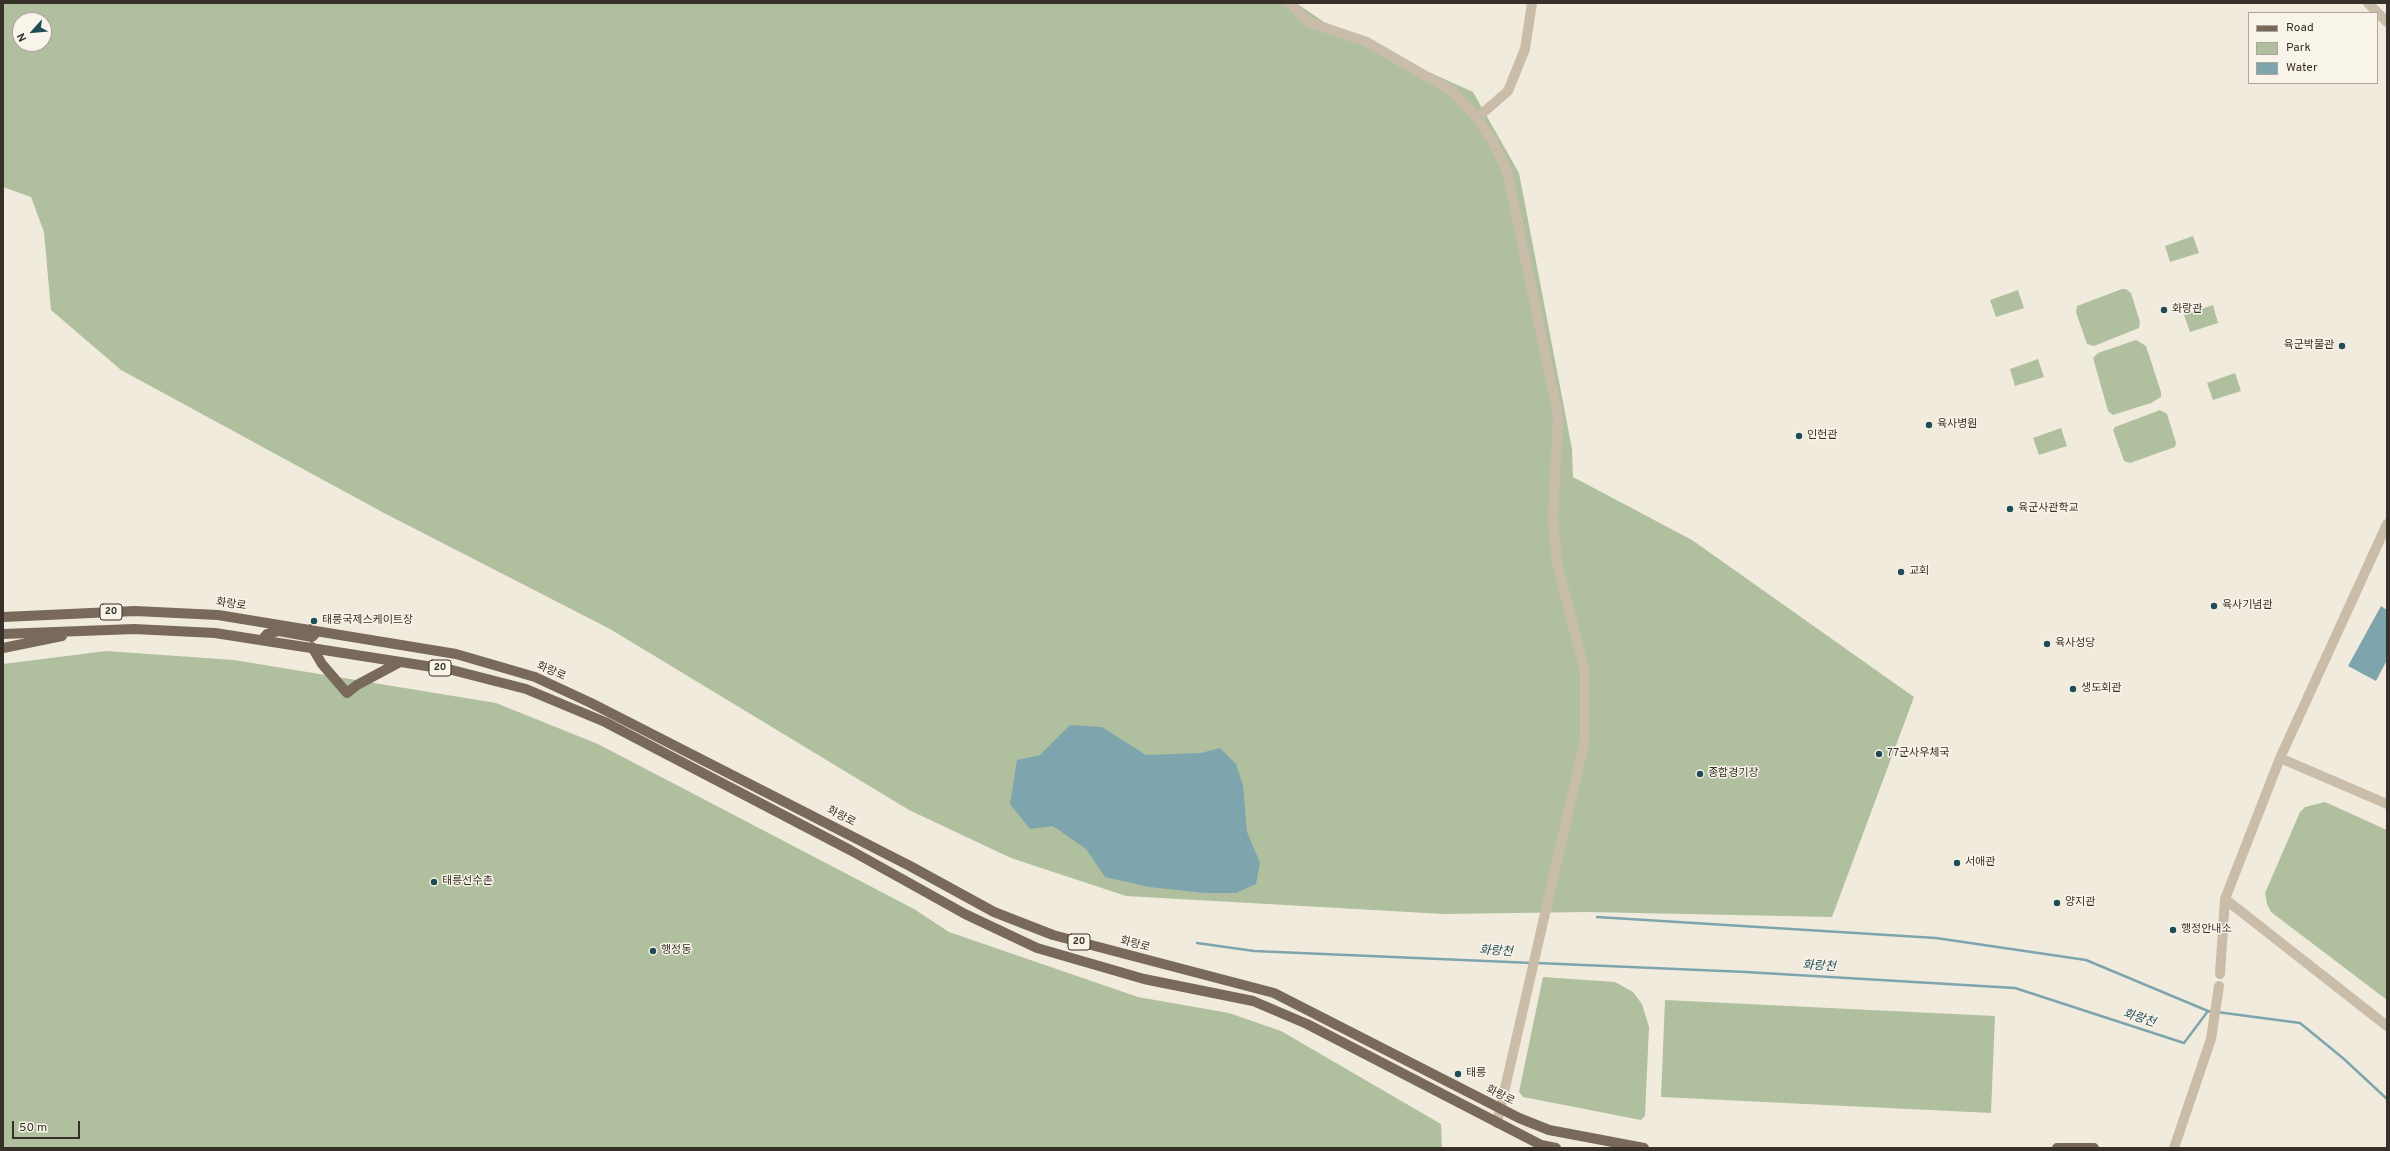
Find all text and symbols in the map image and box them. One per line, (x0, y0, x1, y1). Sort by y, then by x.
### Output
north arrow (12, 12, 52, 52)
legend (2248, 12, 2378, 84)
text: Road (2286, 20, 2314, 36)
text: N (14, 30, 30, 44)
text: Park (2286, 40, 2311, 56)
text: Water (2286, 60, 2318, 76)
place label: 화랑관 (2172, 303, 2202, 317)
marker: 화랑관 (2159, 305, 2169, 315)
place label: 육군박물관 (2283, 339, 2334, 353)
marker: 육군박물관 (2337, 341, 2347, 351)
place label: 육사병원 (1937, 418, 1977, 432)
marker: 육사병원 (1924, 420, 1934, 430)
place label: 인헌관 (1807, 429, 1837, 443)
marker: 인헌관 (1794, 431, 1804, 441)
place label: 육군사관학교 (2018, 502, 2079, 516)
marker: 육군사관학교 (2005, 504, 2015, 514)
place label: 교회 (1909, 565, 1929, 579)
marker: 교회 (1896, 567, 1906, 577)
street label: 화랑로 (215, 596, 247, 614)
place label: 육사기념관 (2222, 599, 2273, 613)
marker: 육사기념관 (2209, 601, 2219, 611)
road number: 20 (100, 604, 122, 620)
place label: 태릉국제스케이트장 (322, 614, 413, 628)
marker: 태릉국제스케이트장 (309, 616, 319, 626)
place label: 육사성당 (2055, 637, 2095, 651)
marker: 육사성당 (2042, 639, 2052, 649)
road number: 20 (429, 660, 451, 676)
street label: 화랑로 (534, 660, 568, 684)
place label: 생도회관 (2081, 682, 2121, 696)
marker: 생도회관 (2068, 684, 2078, 694)
place label: 77군사우체국 (1887, 747, 1949, 761)
marker: 77군사우체국 (1874, 749, 1884, 759)
place label: 종합경기장 (1708, 767, 1759, 781)
marker: 종합경기장 (1695, 769, 1705, 779)
street label: 화랑로 (824, 804, 858, 830)
place label: 서애관 (1965, 856, 1995, 870)
marker: 서애관 (1952, 858, 1962, 868)
place label: 태릉선수촌 (442, 875, 493, 889)
marker: 태릉선수촌 (429, 877, 439, 887)
place label: 양지관 (2065, 896, 2095, 910)
marker: 양지관 (2052, 898, 2062, 908)
place label: 행정안내소 (2181, 923, 2232, 937)
marker: 행정안내소 (2168, 925, 2178, 935)
road number: 20 (1068, 934, 1090, 950)
street label: 화랑로 (1119, 935, 1151, 955)
place label: 행정동 (661, 944, 691, 958)
water label: 화랑천 (1479, 944, 1513, 960)
marker: 행정동 (648, 946, 658, 956)
water label: 화랑천 (1802, 959, 1836, 975)
water label: 화랑천 (2121, 1007, 2157, 1031)
place label: 태릉 (1466, 1067, 1486, 1081)
marker: 태릉 (1453, 1069, 1463, 1079)
street label: 화랑로 (1483, 1083, 1517, 1109)
scale bar (14, 1113, 82, 1139)
text: 50 m (19, 1120, 47, 1136)

